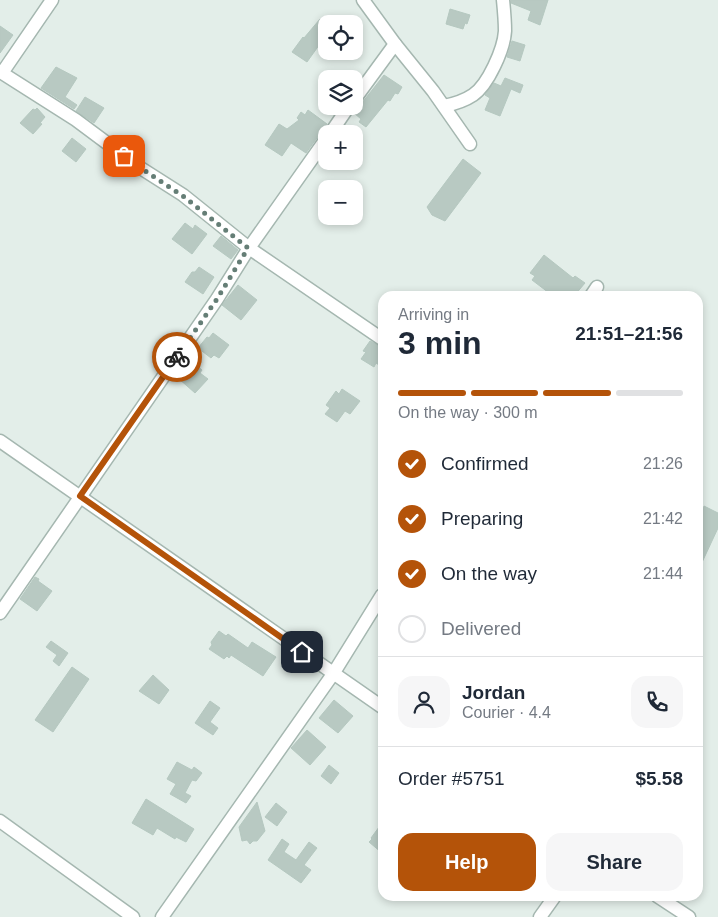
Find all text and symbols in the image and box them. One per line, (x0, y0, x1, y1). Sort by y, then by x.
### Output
map controls (318, 15, 363, 225)
button: locate (318, 15, 363, 60)
button: layers (318, 70, 363, 115)
button: + (318, 125, 363, 170)
pin (103, 135, 145, 177)
icon: bag (110, 142, 138, 170)
button: − (318, 180, 363, 225)
text: Arriving in (398, 306, 469, 323)
text: 21:51–21:56 (575, 323, 683, 344)
text: 3 min (398, 325, 482, 361)
courier (152, 332, 202, 382)
icon: bike (163, 343, 191, 371)
text: On the way · 300 m (398, 404, 538, 421)
icon: check (398, 450, 426, 478)
text: Confirmed (441, 453, 529, 474)
text: 21:26 (643, 455, 683, 472)
icon: check (398, 505, 426, 533)
text: Preparing (441, 508, 523, 529)
text: 21:42 (643, 510, 683, 527)
icon: check (398, 560, 426, 588)
text: On the way (441, 563, 537, 584)
text: 21:44 (643, 565, 683, 582)
text: Delivered (441, 618, 521, 639)
pin (281, 631, 323, 673)
icon: home (288, 638, 316, 666)
button: person (398, 676, 450, 728)
button: phone (631, 676, 683, 728)
text: Jordan (462, 682, 525, 703)
text: Courier · 4.4 (462, 704, 551, 721)
text: Order #5751 (398, 768, 505, 789)
text: $5.58 (635, 768, 683, 789)
button: Help (398, 833, 536, 891)
button: Share (546, 833, 683, 891)

